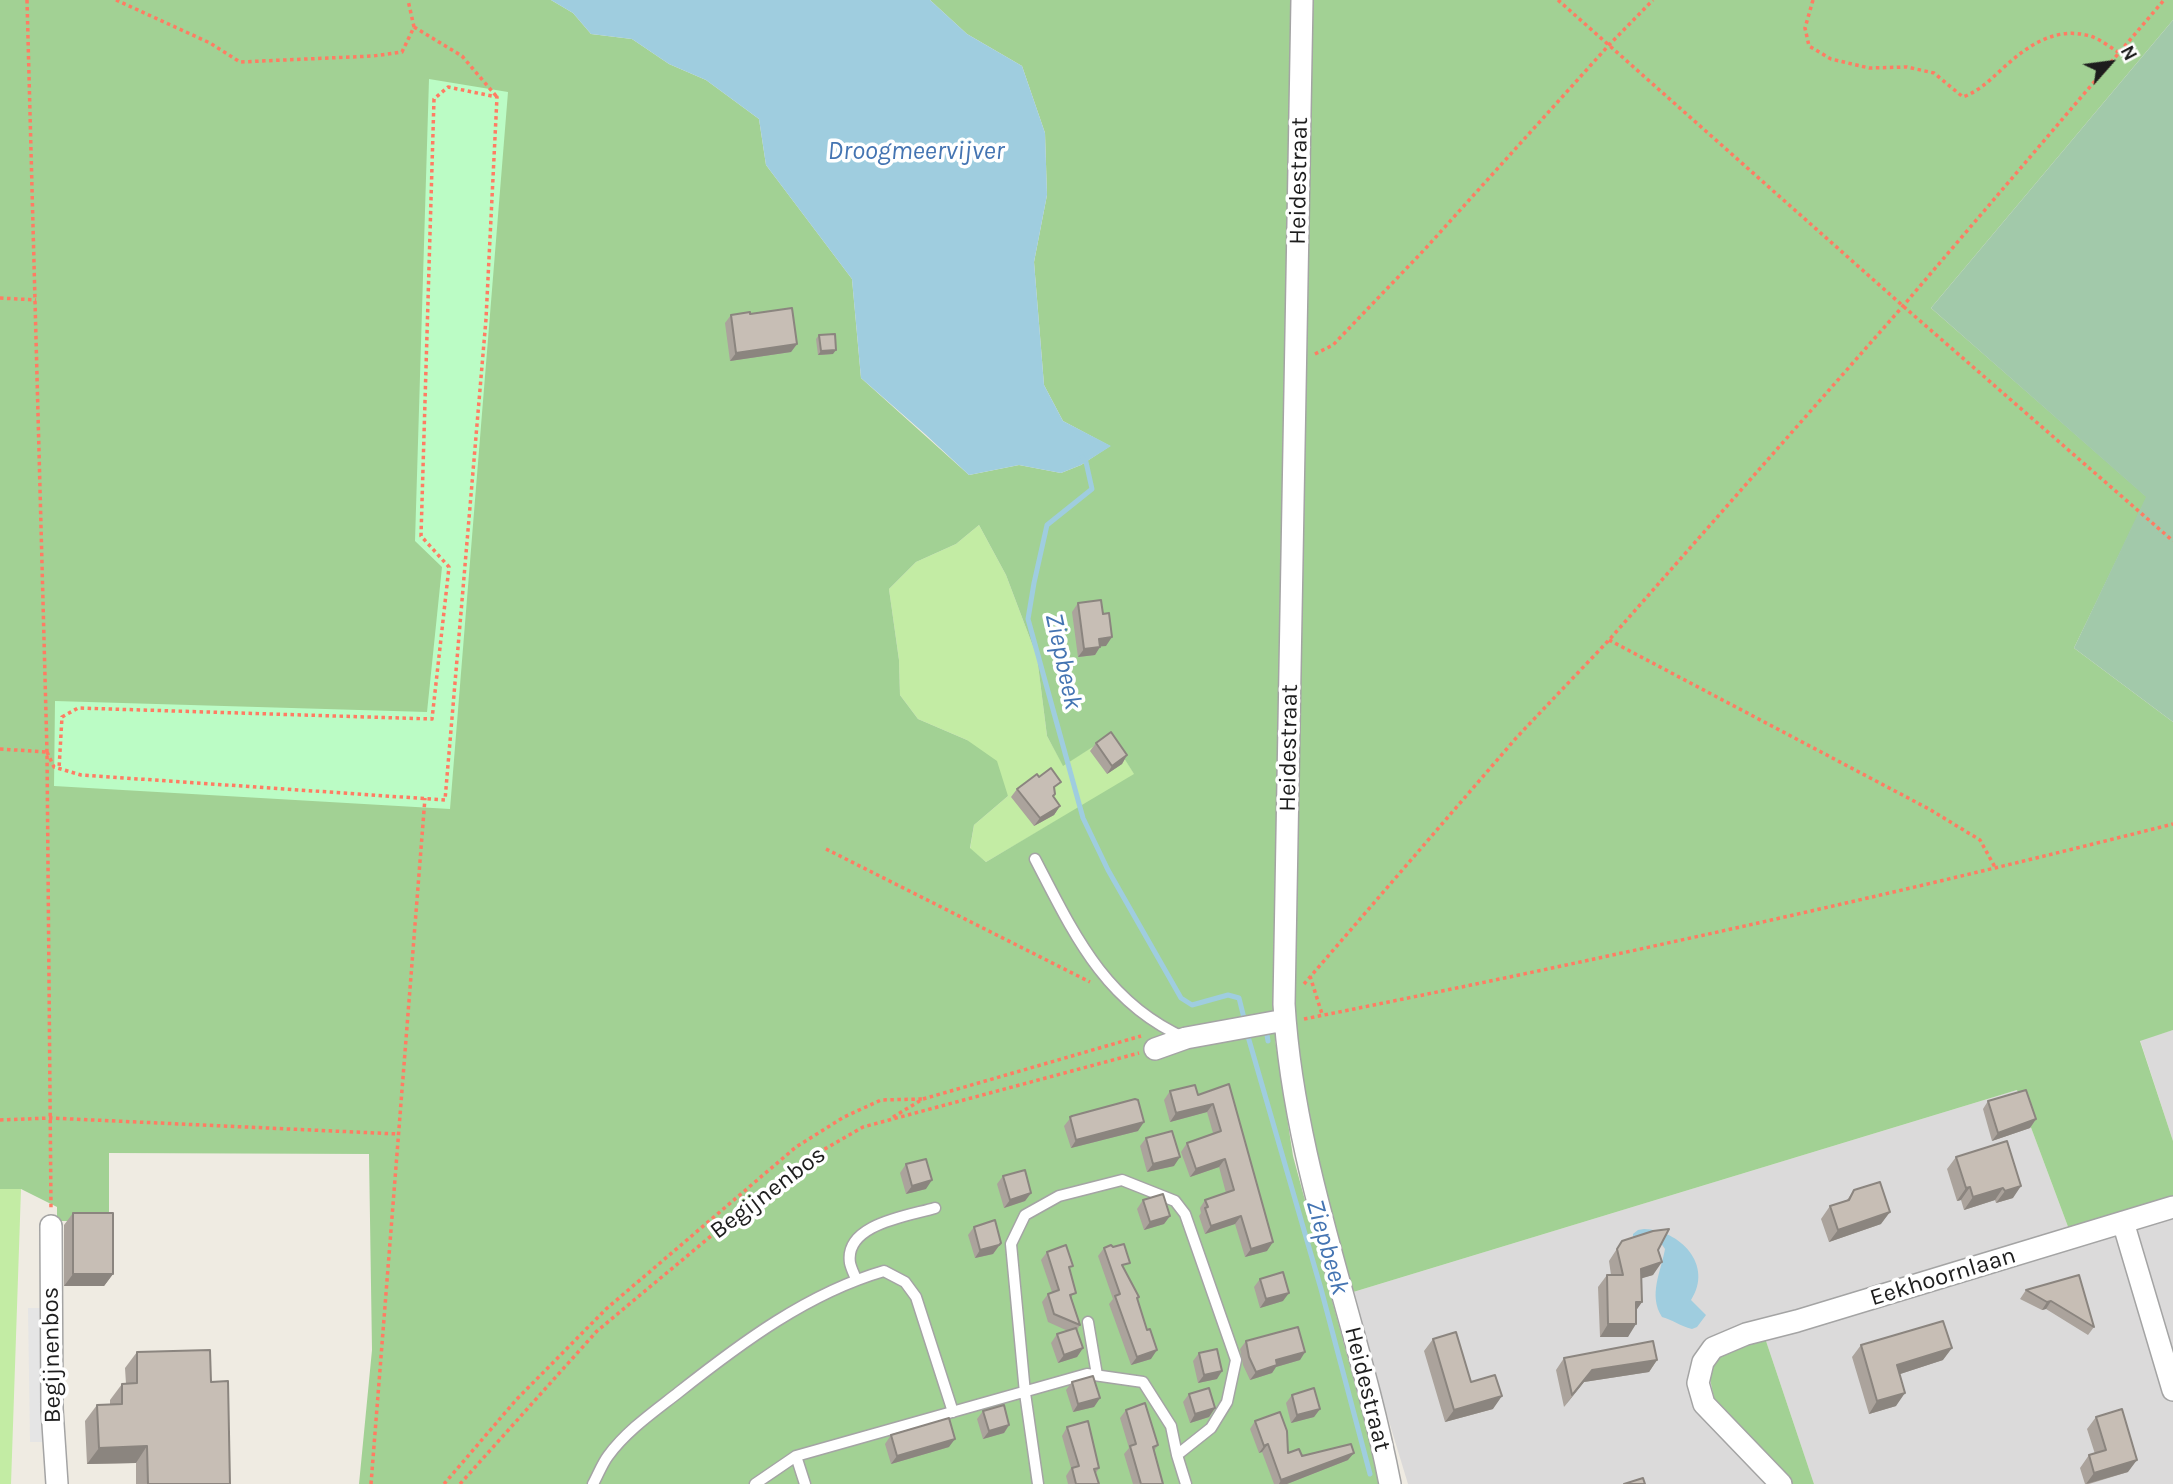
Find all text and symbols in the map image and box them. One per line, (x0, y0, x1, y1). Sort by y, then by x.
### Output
north arrow (2075, 28, 2145, 98)
text: N (2116, 42, 2141, 64)
street label: Heidestraat (1283, 117, 1315, 245)
water label: Droogmeervijver (828, 136, 1004, 168)
water label: Ziepbeek (1038, 610, 1088, 712)
street label: Heidestraat (1273, 684, 1305, 812)
street label: Begijnenbos (705, 1140, 831, 1246)
water label: Ziepbeek (1299, 1196, 1355, 1298)
street label: Eekhoornlaan (1867, 1241, 2019, 1313)
street label: Begijnenbos (36, 1286, 68, 1424)
street label: Heidestraat (1338, 1324, 1396, 1454)

